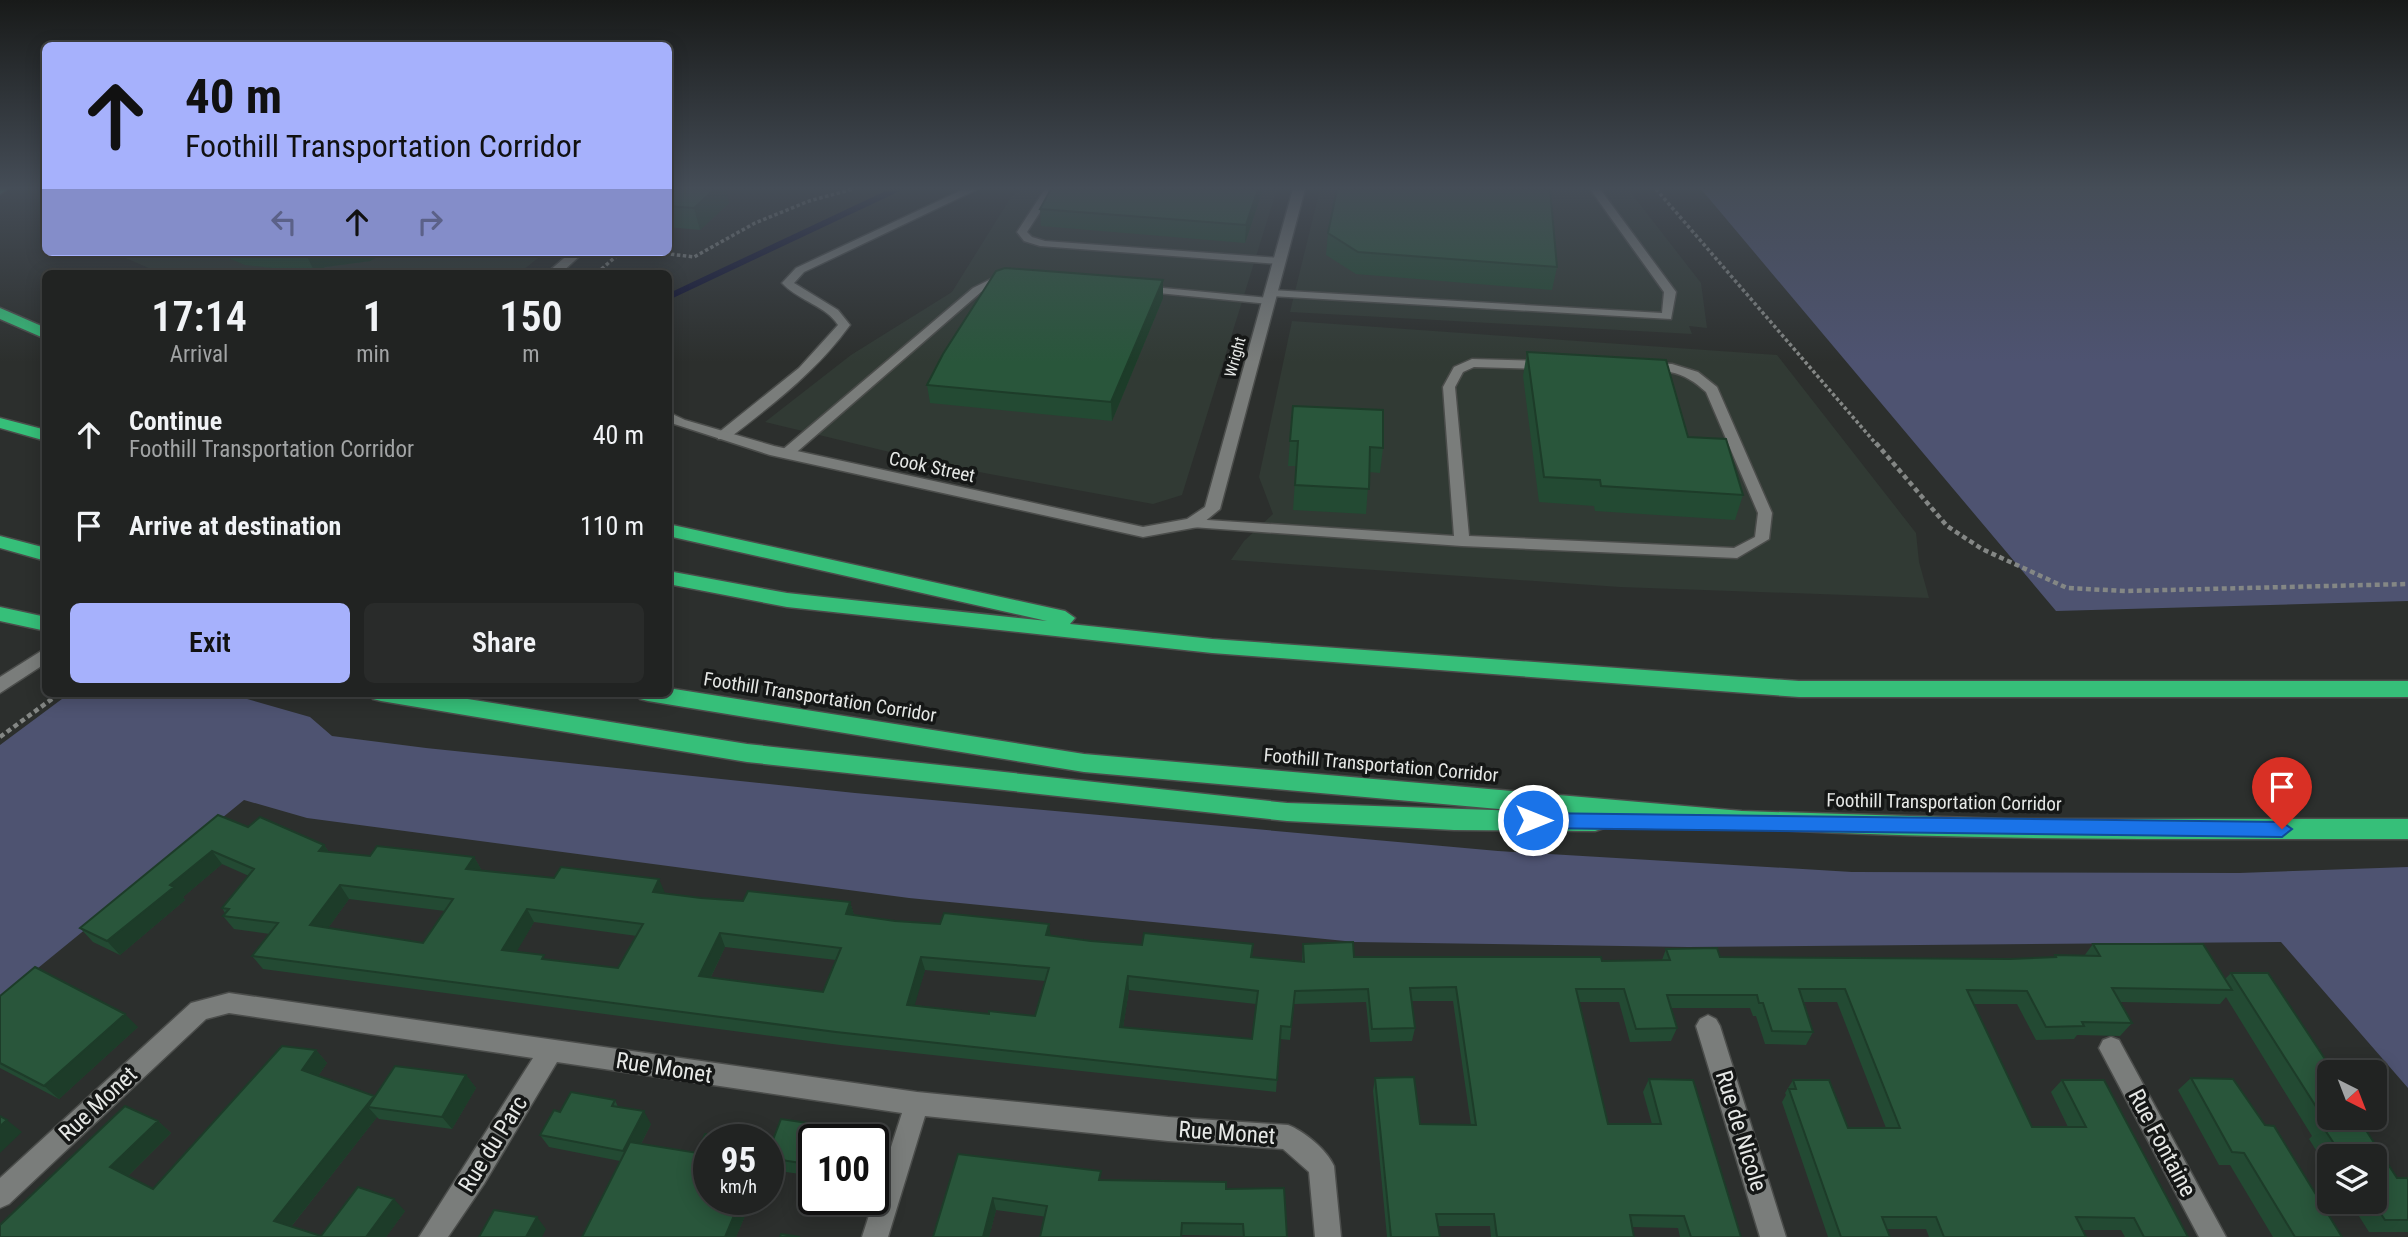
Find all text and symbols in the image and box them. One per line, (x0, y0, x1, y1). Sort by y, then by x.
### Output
text: 40 m (185, 68, 282, 125)
icon: ahead (70, 70, 161, 161)
text: Foothill Transportation Corridor (185, 127, 582, 165)
icon: left (265, 203, 303, 241)
icon: ahead (338, 203, 376, 241)
icon: right (411, 203, 449, 241)
text: 17:14 (151, 292, 247, 341)
text: 1 (363, 292, 384, 341)
text: 150 (499, 292, 563, 341)
street label: Wright (1221, 335, 1250, 379)
text: Arrival (170, 341, 228, 368)
text: min (356, 341, 390, 368)
text: m (522, 341, 540, 368)
text: Continue (129, 406, 222, 436)
icon: ahead (70, 416, 108, 454)
text: 40 m (593, 420, 644, 450)
text: Foothill Transportation Corridor (129, 436, 414, 463)
street label: Cook Street (887, 447, 977, 487)
icon: arrive (70, 507, 108, 545)
text: Arrive at destination (129, 511, 341, 541)
text: 110 m (580, 511, 644, 541)
button: Exit (70, 603, 350, 683)
button: Share (364, 603, 644, 683)
street label: Foothill Transportation Corridor (702, 667, 938, 727)
street label: Foothill Transportation Corridor (1263, 743, 1499, 787)
pin (2252, 757, 2312, 829)
icon: arrive (2263, 768, 2301, 806)
position arrow (1496, 783, 1570, 857)
street label: Foothill Transportation Corridor (1826, 788, 2062, 816)
street label: Rue Monet (614, 1047, 714, 1089)
north arrow (2317, 1060, 2387, 1130)
map controls (2317, 1060, 2387, 1214)
street label: Rue Monet (53, 1061, 143, 1147)
street label: Rue de Nicole (1710, 1067, 1772, 1195)
street label: Rue Fontaine (2122, 1085, 2202, 1201)
street label: Rue du Parc (453, 1091, 533, 1197)
street label: Rue Monet (1178, 1116, 1276, 1150)
speed limit sign: 100 (798, 1124, 889, 1215)
text: 95 (721, 1140, 756, 1181)
button: layers (2317, 1144, 2387, 1214)
text: km/h (720, 1176, 757, 1197)

